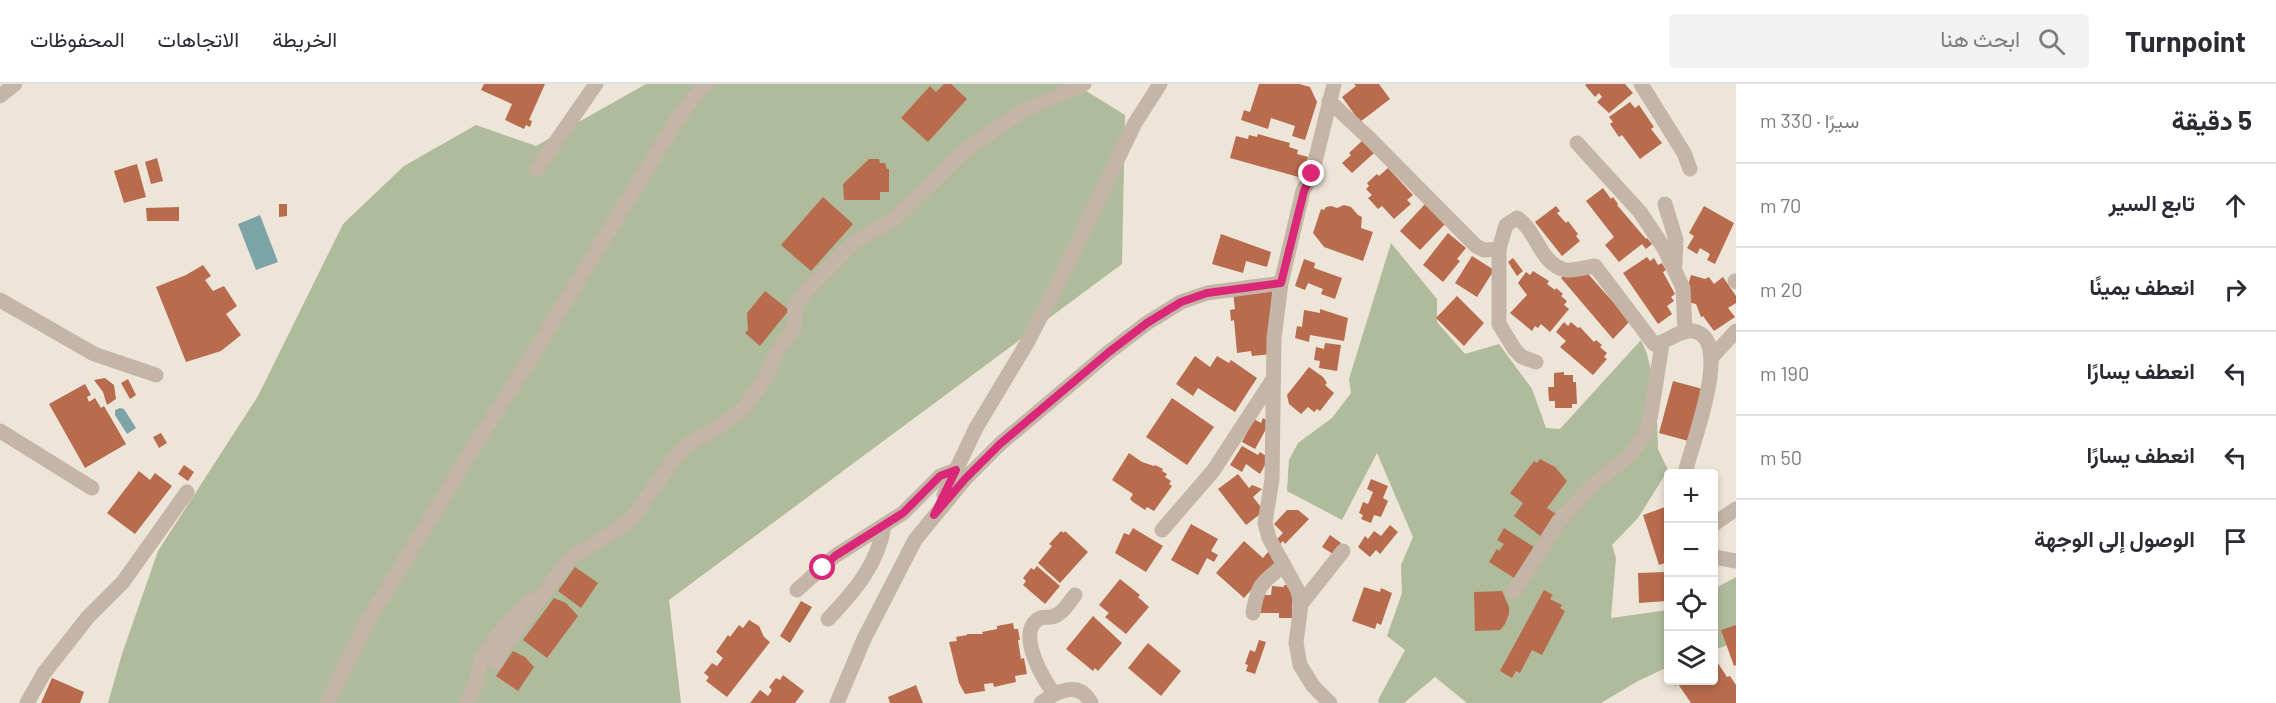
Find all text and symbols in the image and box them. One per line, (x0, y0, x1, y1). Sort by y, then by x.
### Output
search box (1669, 14, 2089, 68)
text: Turnpoint (2125, 24, 2246, 58)
text: ابحث هنا (1940, 25, 2020, 51)
icon: search (2035, 25, 2068, 58)
text: المحفوظات (30, 26, 125, 51)
text: الاتجاهات (158, 26, 239, 51)
text: الخريطة (272, 26, 337, 51)
text: 5 دقيقة (2171, 104, 2252, 135)
text: سيرًا · 330 m (1760, 108, 1859, 132)
route end (1298, 160, 1324, 186)
text: تابع السير (2109, 189, 2195, 215)
icon: ahead (2219, 189, 2252, 222)
text: 70 m (1760, 193, 1801, 217)
text: انعطف يمينًا (2089, 273, 2195, 299)
icon: right (2219, 273, 2252, 306)
text: 20 m (1760, 277, 1803, 301)
text: انعطف يسارًا (2086, 357, 2195, 383)
icon: left (2219, 357, 2252, 390)
text: 190 m (1760, 361, 1809, 385)
text: انعطف يسارًا (2086, 441, 2195, 467)
icon: left (2219, 441, 2252, 474)
text: 50 m (1760, 445, 1802, 469)
map controls (1664, 469, 1718, 685)
button: + (1664, 469, 1718, 523)
button: − (1664, 523, 1718, 577)
text: الوصول إلى الوجهة (2034, 525, 2195, 551)
icon: arrive (2219, 525, 2252, 558)
route start (809, 554, 835, 580)
button: locate (1664, 577, 1718, 631)
button: layers (1664, 631, 1718, 685)

